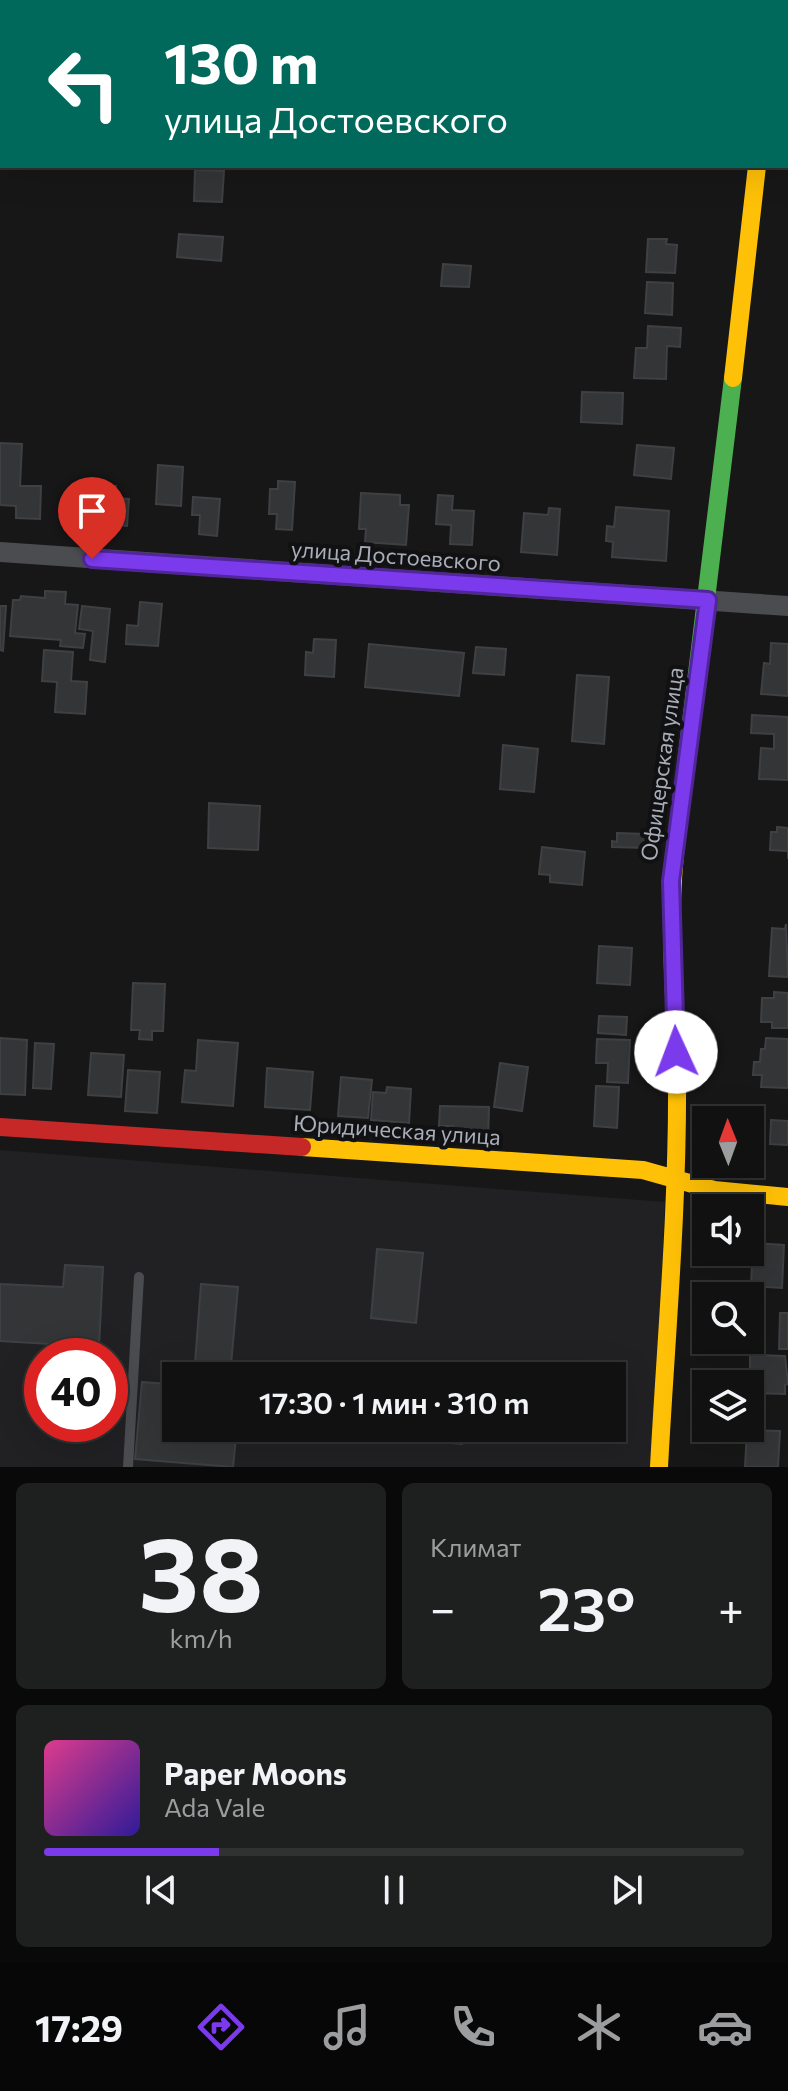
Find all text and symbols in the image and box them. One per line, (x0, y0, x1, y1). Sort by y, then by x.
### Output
text: 130 m (164, 27, 319, 96)
icon: left (32, 32, 136, 136)
text: улица Достоевского (164, 96, 508, 140)
pin (58, 477, 126, 559)
icon: arrive (70, 489, 114, 533)
street label: улица Достоевского (290, 535, 502, 576)
street label: Офицерская улица (635, 665, 688, 862)
position arrow (634, 1010, 718, 1094)
north arrow (692, 1106, 764, 1178)
map controls (692, 1106, 764, 1442)
street label: Юридическая улица (292, 1109, 502, 1150)
button: sound (692, 1194, 764, 1266)
button: search (692, 1282, 764, 1354)
speed limit sign: 40 (24, 1338, 128, 1442)
button: layers (692, 1370, 764, 1442)
text: 17:30 · 1 мин · 310 m (259, 1383, 529, 1420)
text: 38 (139, 1506, 263, 1633)
text: Климат (430, 1531, 522, 1562)
text: 23° (538, 1570, 636, 1643)
text: − (430, 1580, 455, 1634)
text: + (718, 1580, 744, 1634)
text: km/h (169, 1622, 233, 1653)
text: Paper Moons (164, 1754, 347, 1791)
text: Ada Vale (164, 1791, 265, 1822)
icon: previous (139, 1868, 183, 1912)
icon: pause (372, 1868, 416, 1912)
icon: next (605, 1868, 649, 1912)
icon: directions (193, 1999, 249, 2055)
icon: music (319, 1999, 375, 2055)
icon: phone (445, 1999, 501, 2055)
icon: climate (571, 1999, 627, 2055)
icon: car (697, 1999, 753, 2055)
text: 17:29 (35, 2005, 123, 2049)

